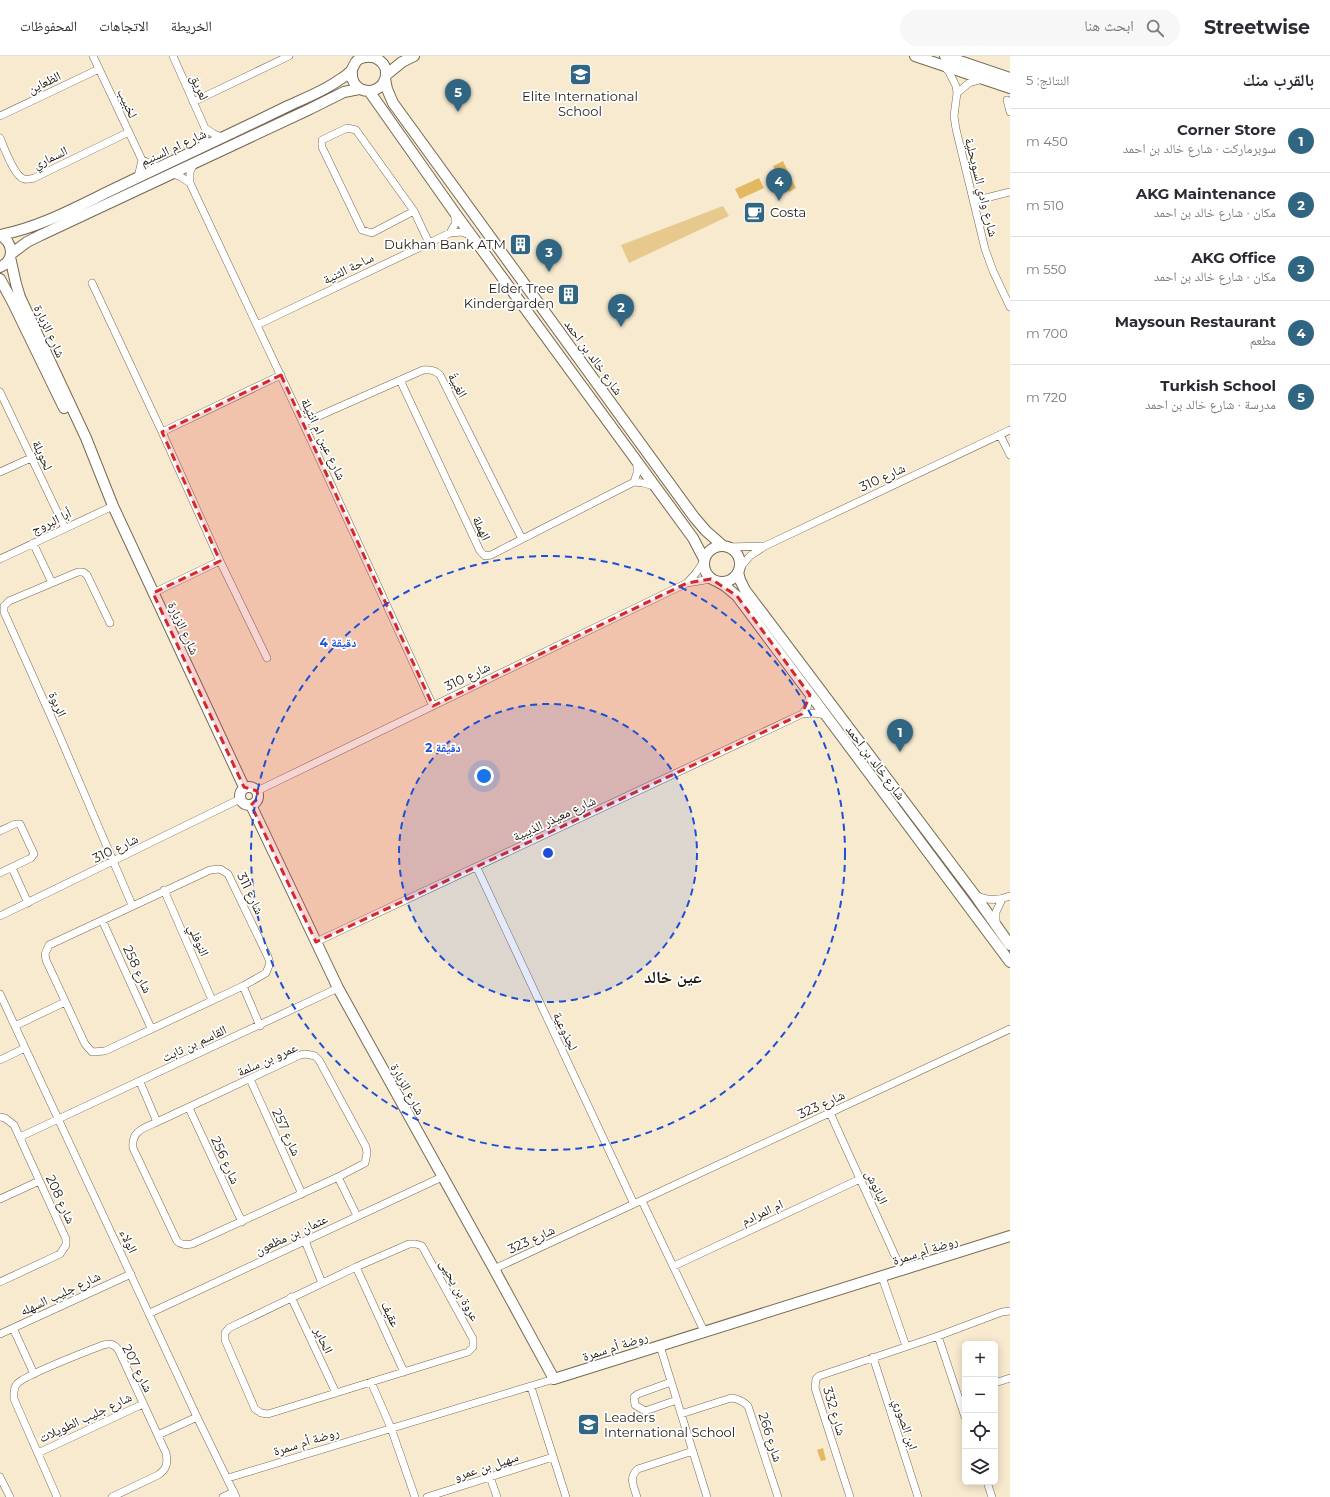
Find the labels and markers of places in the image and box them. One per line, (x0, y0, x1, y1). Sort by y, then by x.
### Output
school or university icon: Elite International School (567, 61, 593, 87)
pin: 5 (445, 79, 471, 112)
place label: Elite International School (522, 88, 638, 119)
pin: 4 (766, 168, 792, 201)
cafe icon: Costa (742, 199, 768, 225)
place label: Costa (770, 204, 806, 220)
building icon: Dukhan Bank ATM (508, 231, 534, 257)
place label: Dukhan Bank ATM (384, 236, 506, 252)
pin: 3 (536, 239, 562, 272)
place label: Elder Tree Kindergarden (464, 280, 554, 311)
building icon: Elder Tree Kindergarden (556, 282, 582, 308)
pin: 2 (608, 294, 634, 327)
pin: 1 (887, 719, 913, 752)
centre of rings (541, 846, 555, 860)
place label: Leaders International School (604, 1409, 735, 1440)
school or university icon: Leaders International School (576, 1411, 602, 1437)

